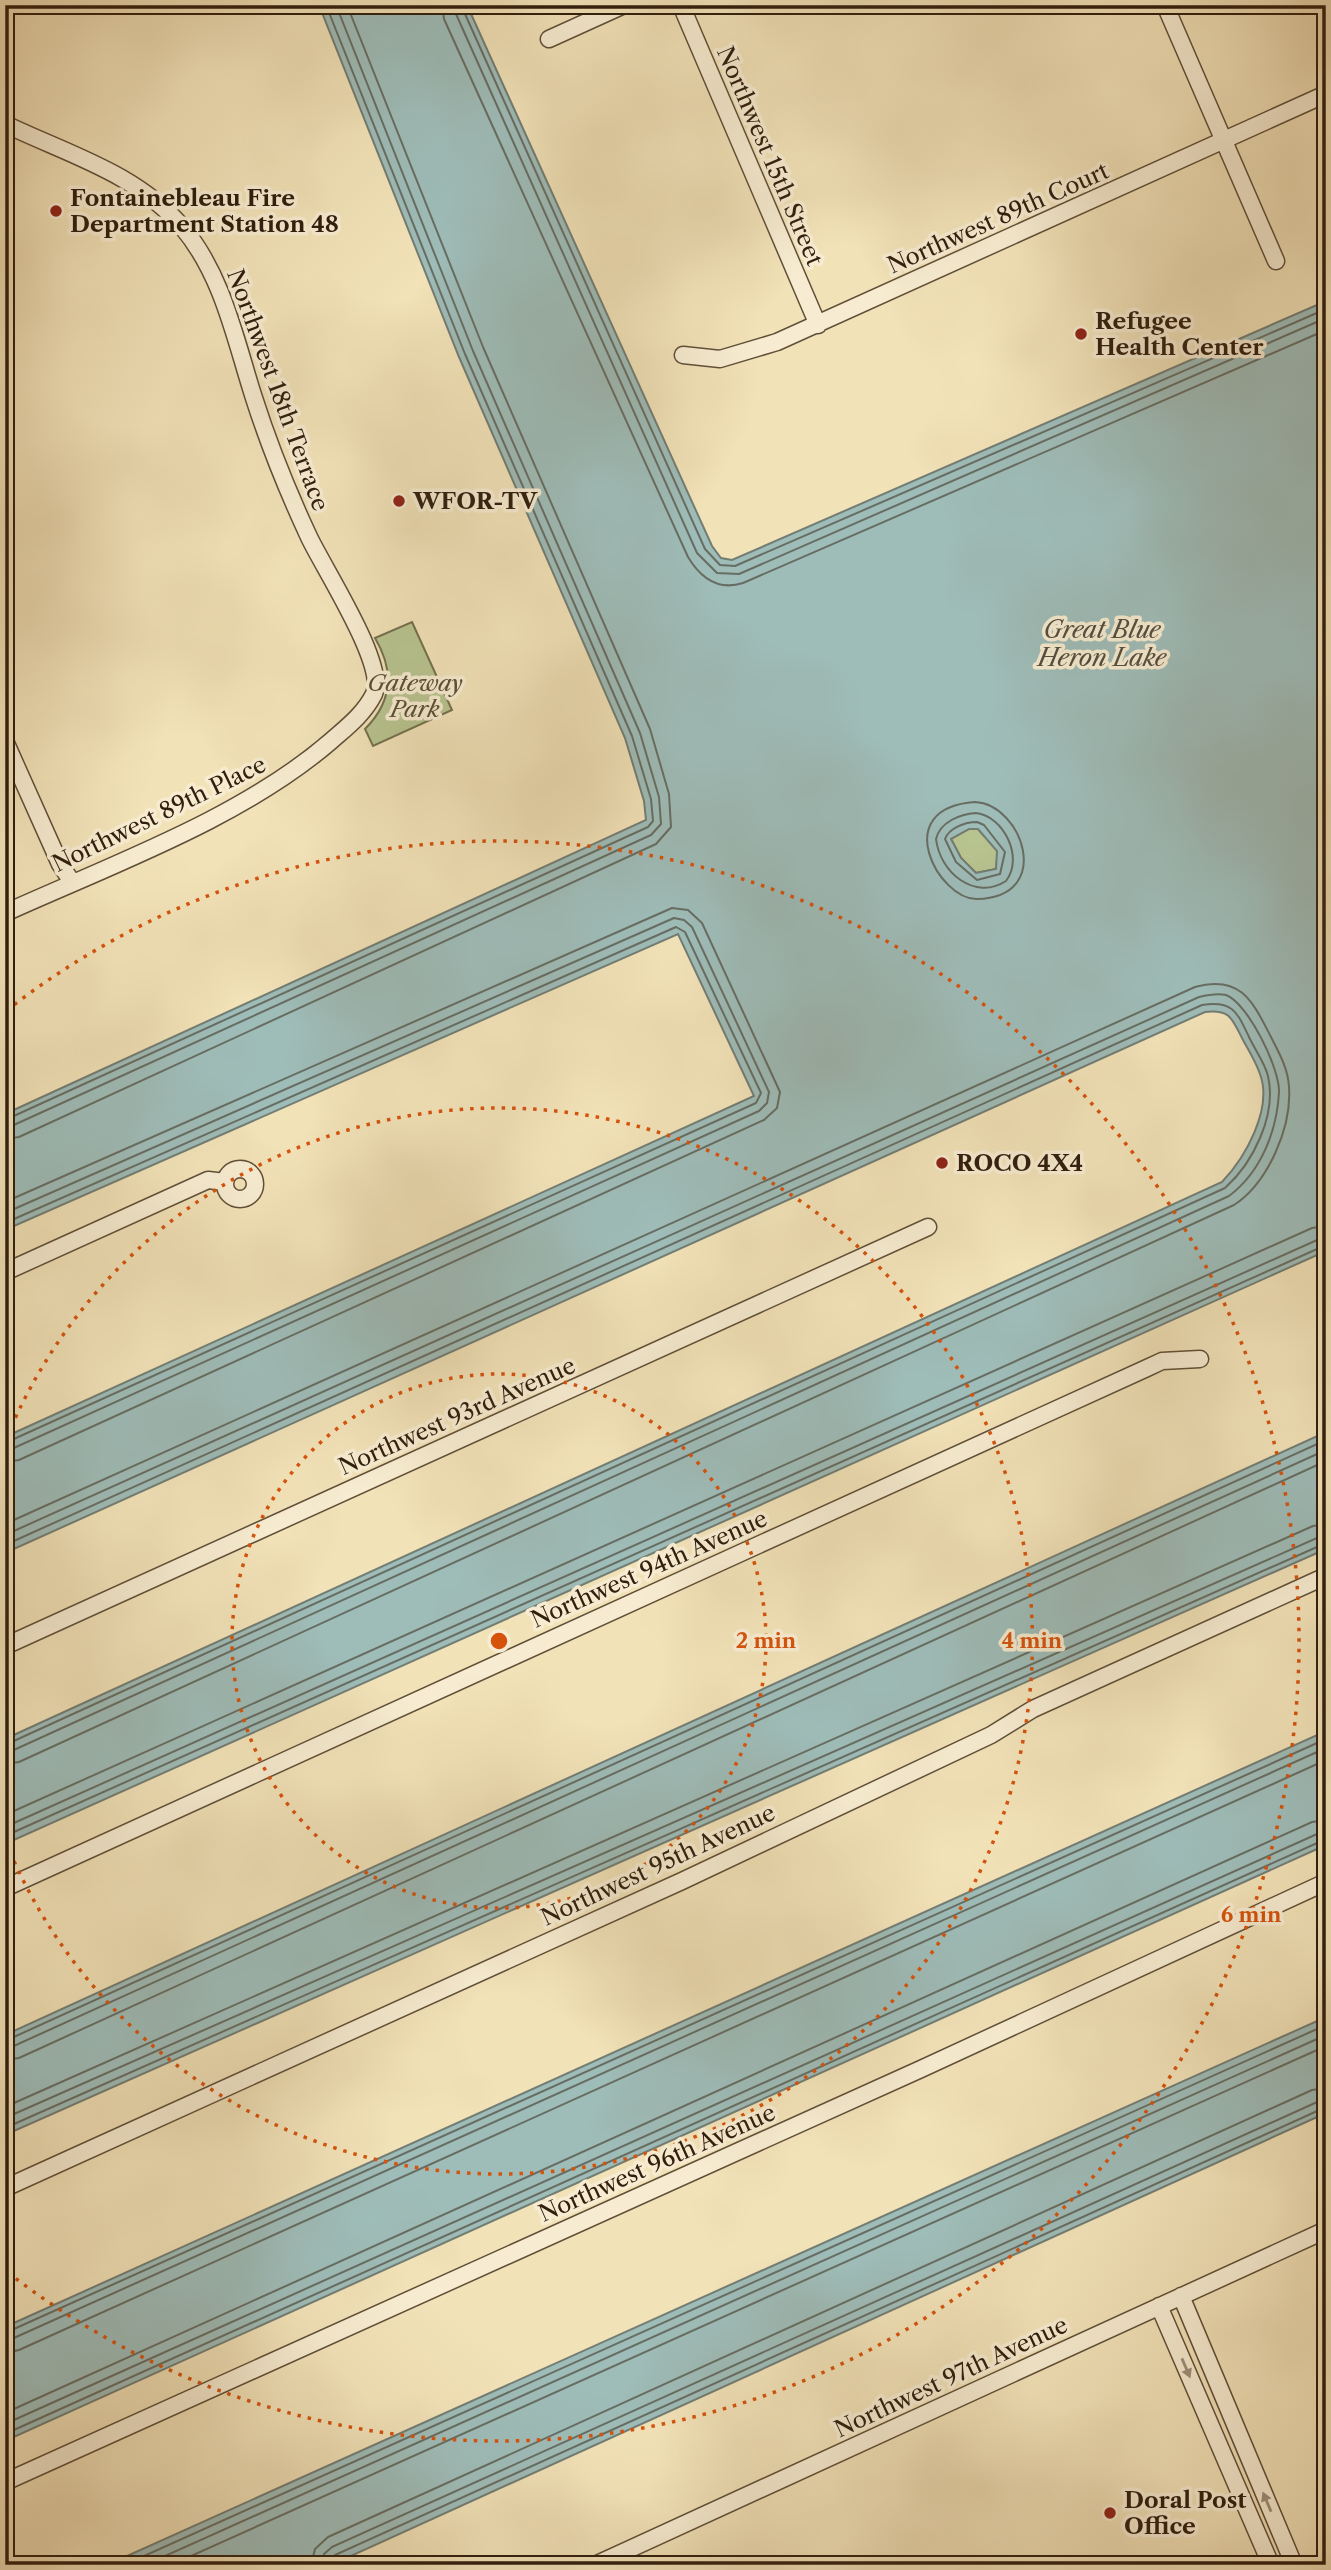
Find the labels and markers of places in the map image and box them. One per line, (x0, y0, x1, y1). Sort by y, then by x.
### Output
place label: Fontainebleau Fire Department Station 48 (70, 184, 339, 238)
marker: Fontainebleau Fire Department Station 48 (48, 203, 64, 219)
place label: Refugee Health Center (1095, 307, 1264, 361)
marker: Refugee Health Center (1073, 326, 1089, 342)
place label: WFOR-TV (412, 487, 539, 515)
marker: WFOR-TV (391, 493, 407, 509)
place label: ROCO 4X4 (956, 1149, 1083, 1177)
marker: ROCO 4X4 (934, 1155, 950, 1171)
centre of rings (487, 1629, 511, 1653)
place label: Doral Post Office (1124, 2486, 1247, 2540)
marker: Doral Post Office (1102, 2505, 1118, 2521)

